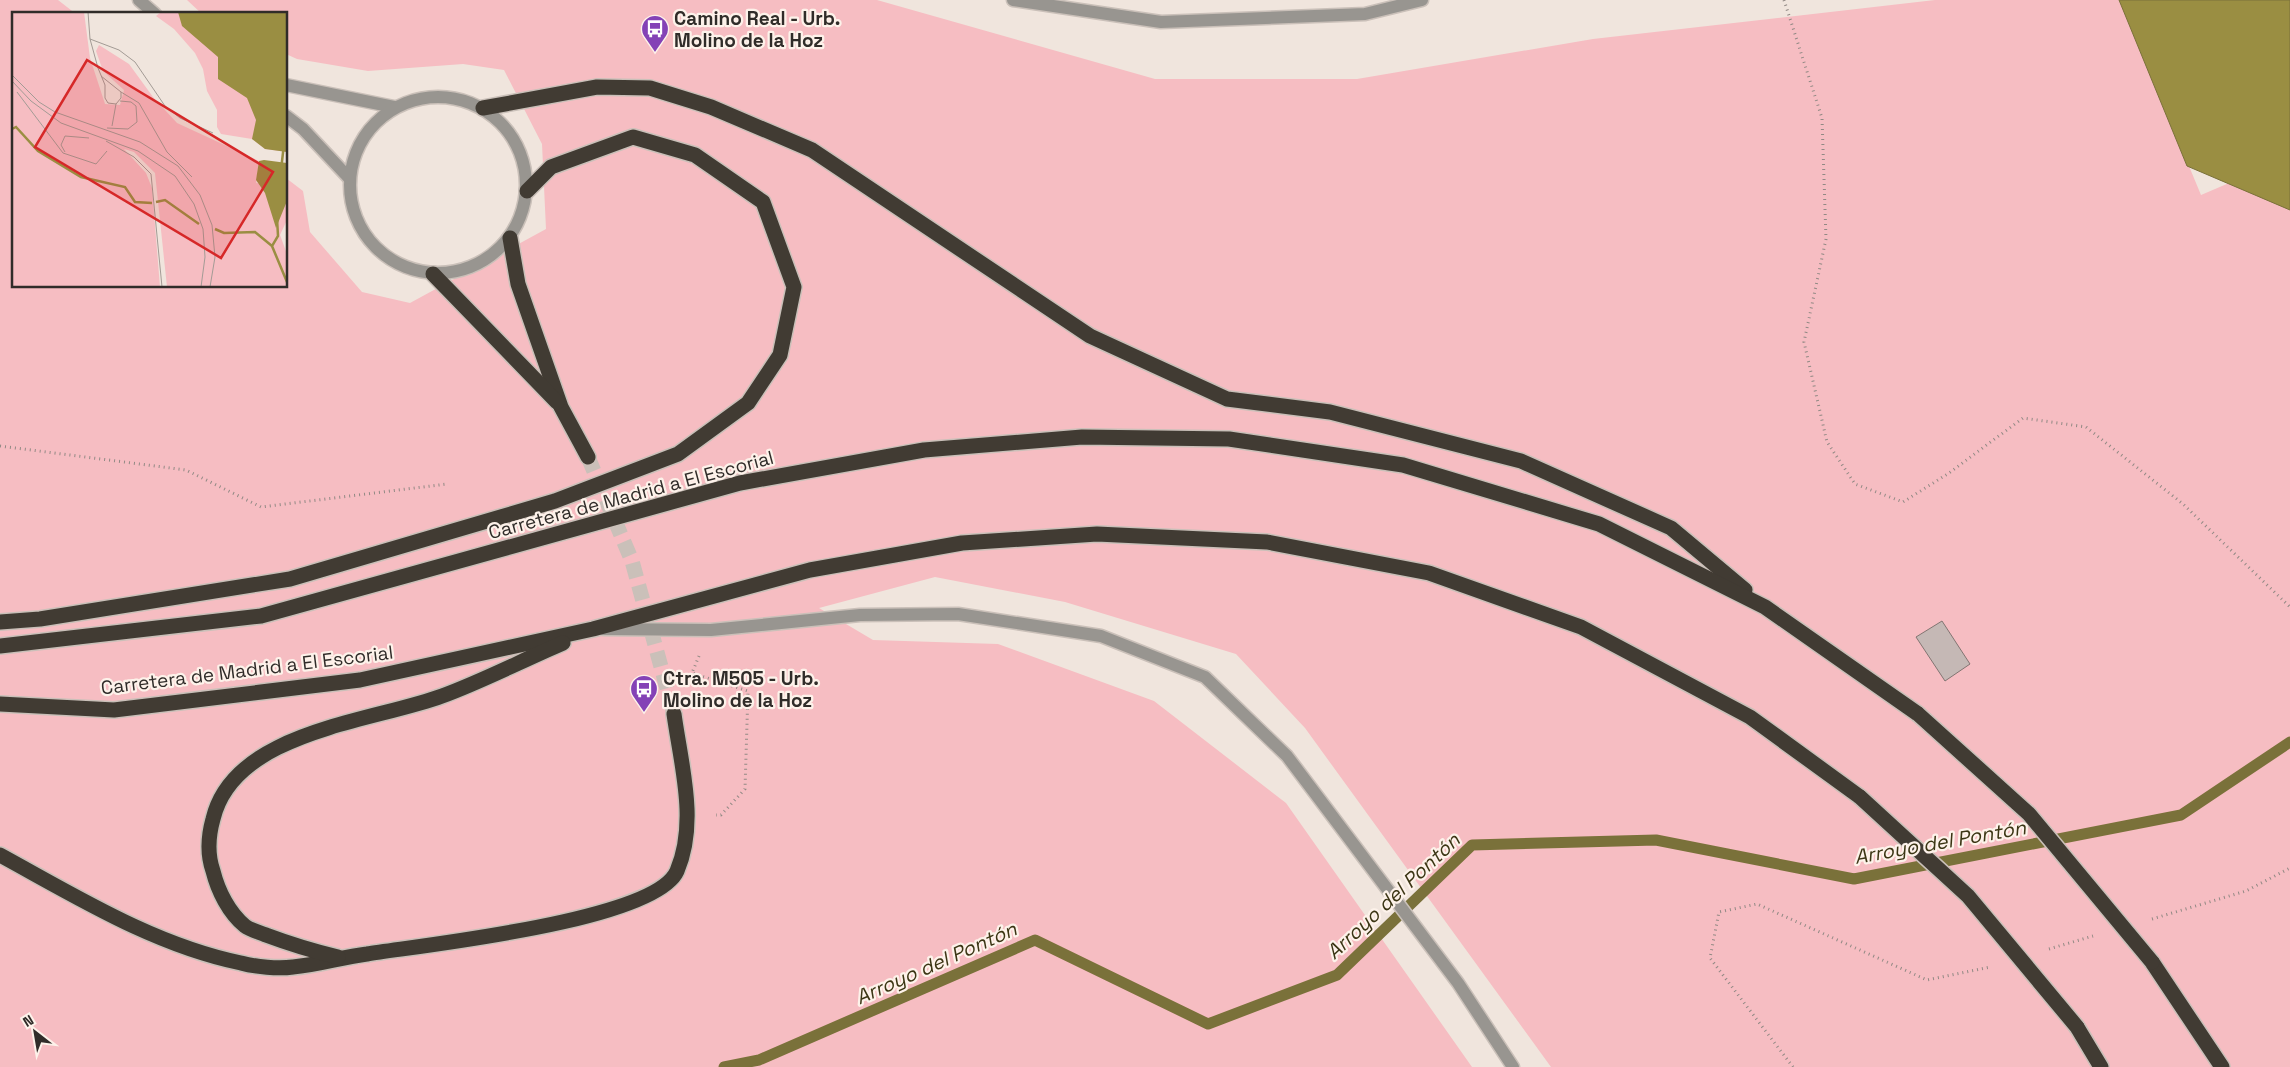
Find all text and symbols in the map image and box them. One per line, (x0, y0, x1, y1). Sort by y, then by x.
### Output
place label: Camino Real - Urb. Molino de la Hoz (674, 6, 841, 53)
inset map (12, 12, 288, 288)
bus stop icon: Camino Real - Urb. Molino de la Hoz (640, 14, 670, 53)
street label: Carretera de Madrid a El Escorial (486, 445, 776, 545)
street label: Carretera de Madrid a El Escorial (99, 640, 395, 700)
place label: Ctra. M505 - Urb. Molino de la Hoz (663, 666, 819, 713)
bus stop icon: Ctra. M505 - Urb. Molino de la Hoz (629, 674, 659, 713)
water label: Arroyo del Pontón (1852, 814, 2028, 870)
water label: Arroyo del Pontón (1321, 827, 1466, 965)
water label: Arroyo del Pontón (851, 916, 1021, 1010)
north arrow (10, 1007, 60, 1057)
text: N (20, 1011, 37, 1031)

